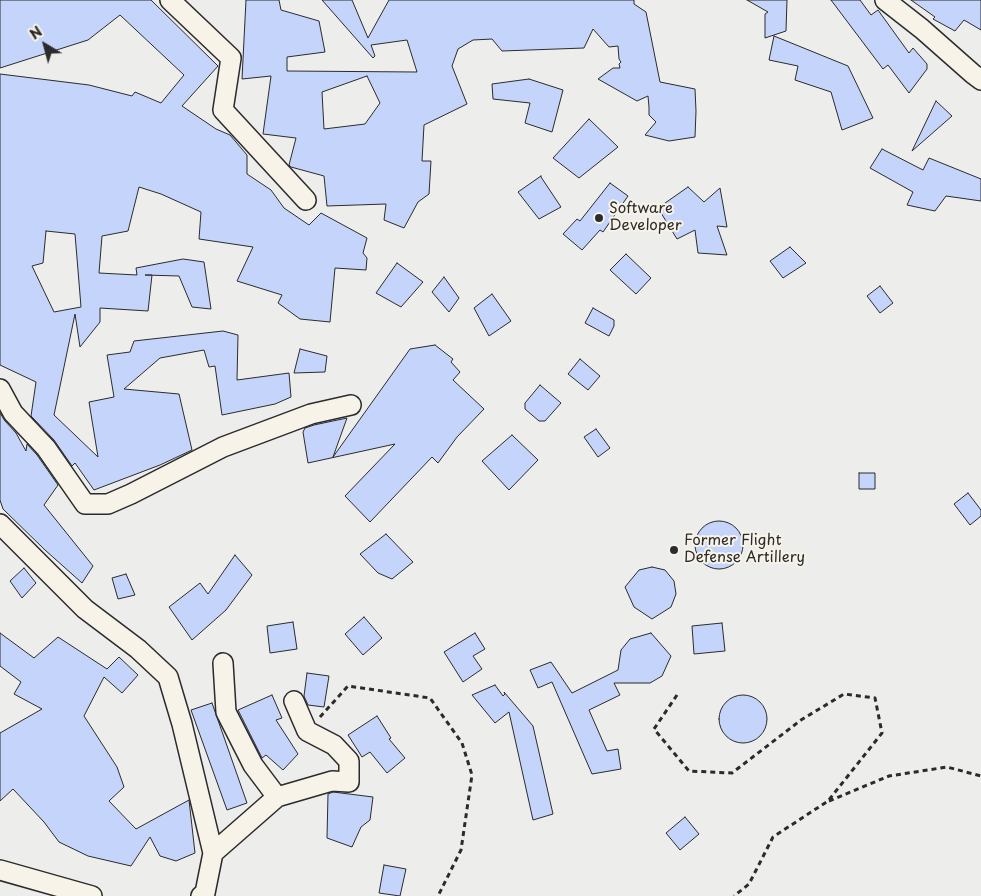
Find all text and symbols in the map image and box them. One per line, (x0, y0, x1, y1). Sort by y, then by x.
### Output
north arrow (20, 20, 70, 70)
text: N (25, 21, 46, 44)
place label: Software Developer (609, 200, 682, 235)
marker: Software Developer (593, 212, 605, 224)
place label: Former Flight Defense Artillery (684, 532, 805, 567)
marker: Former Flight Defense Artillery (668, 544, 680, 556)

